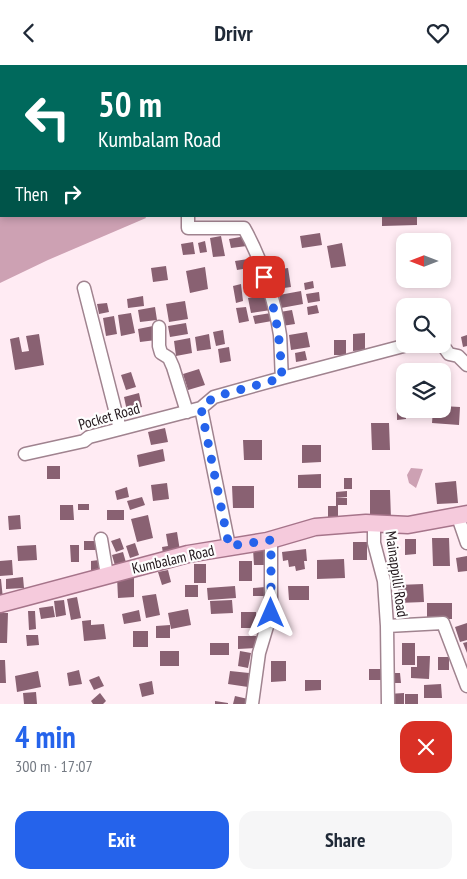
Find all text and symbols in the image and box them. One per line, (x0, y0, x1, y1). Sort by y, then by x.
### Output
icon: back (15, 19, 43, 47)
text: Drivr (214, 19, 253, 47)
icon: heart (424, 19, 452, 47)
text: 50 m (98, 81, 162, 127)
icon: left (15, 85, 80, 150)
text: Kumbalam Road (98, 125, 221, 153)
icon: right (58, 180, 86, 208)
text: Then (15, 182, 48, 206)
north arrow (396, 233, 451, 287)
map controls (396, 233, 451, 418)
pin (243, 256, 285, 298)
icon: arrive (250, 263, 278, 291)
button: search (396, 298, 451, 353)
button: layers (396, 363, 451, 418)
street label: Pocket Road (76, 398, 142, 434)
street label: Mainappilli Road (382, 530, 412, 618)
street label: Kumbalam Road (130, 540, 216, 578)
position arrow (244, 586, 296, 638)
text: 4 min (15, 717, 76, 756)
button: close (400, 721, 452, 773)
text: 300 m · 17:07 (15, 756, 93, 776)
button: Exit (15, 811, 229, 869)
button: Share (239, 811, 452, 869)

